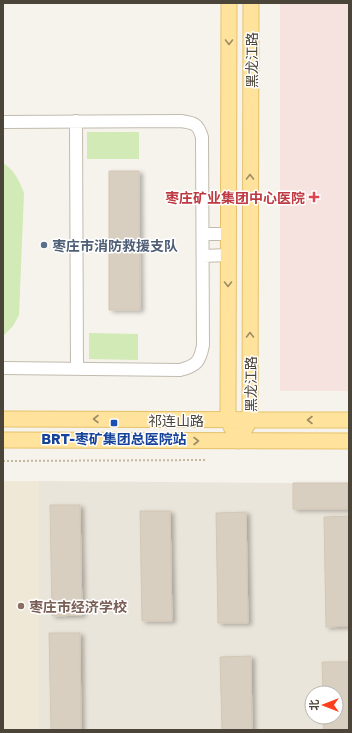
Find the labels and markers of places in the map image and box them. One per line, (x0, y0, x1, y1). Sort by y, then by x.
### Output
place label: 枣庄矿业集团中心医院 (165, 189, 305, 206)
marker: 枣庄矿业集团中心医院 (308, 191, 320, 203)
place label: 枣庄市消防救援支队 (52, 237, 178, 254)
marker: 枣庄市消防救援支队 (39, 240, 49, 250)
marker: BRT-枣矿集团总医院站 (109, 418, 119, 428)
place label: BRT-枣矿集团总医院站 (41, 430, 187, 447)
place label: 枣庄市经济学校 (29, 598, 127, 615)
marker: 枣庄市经济学校 (16, 601, 26, 611)

